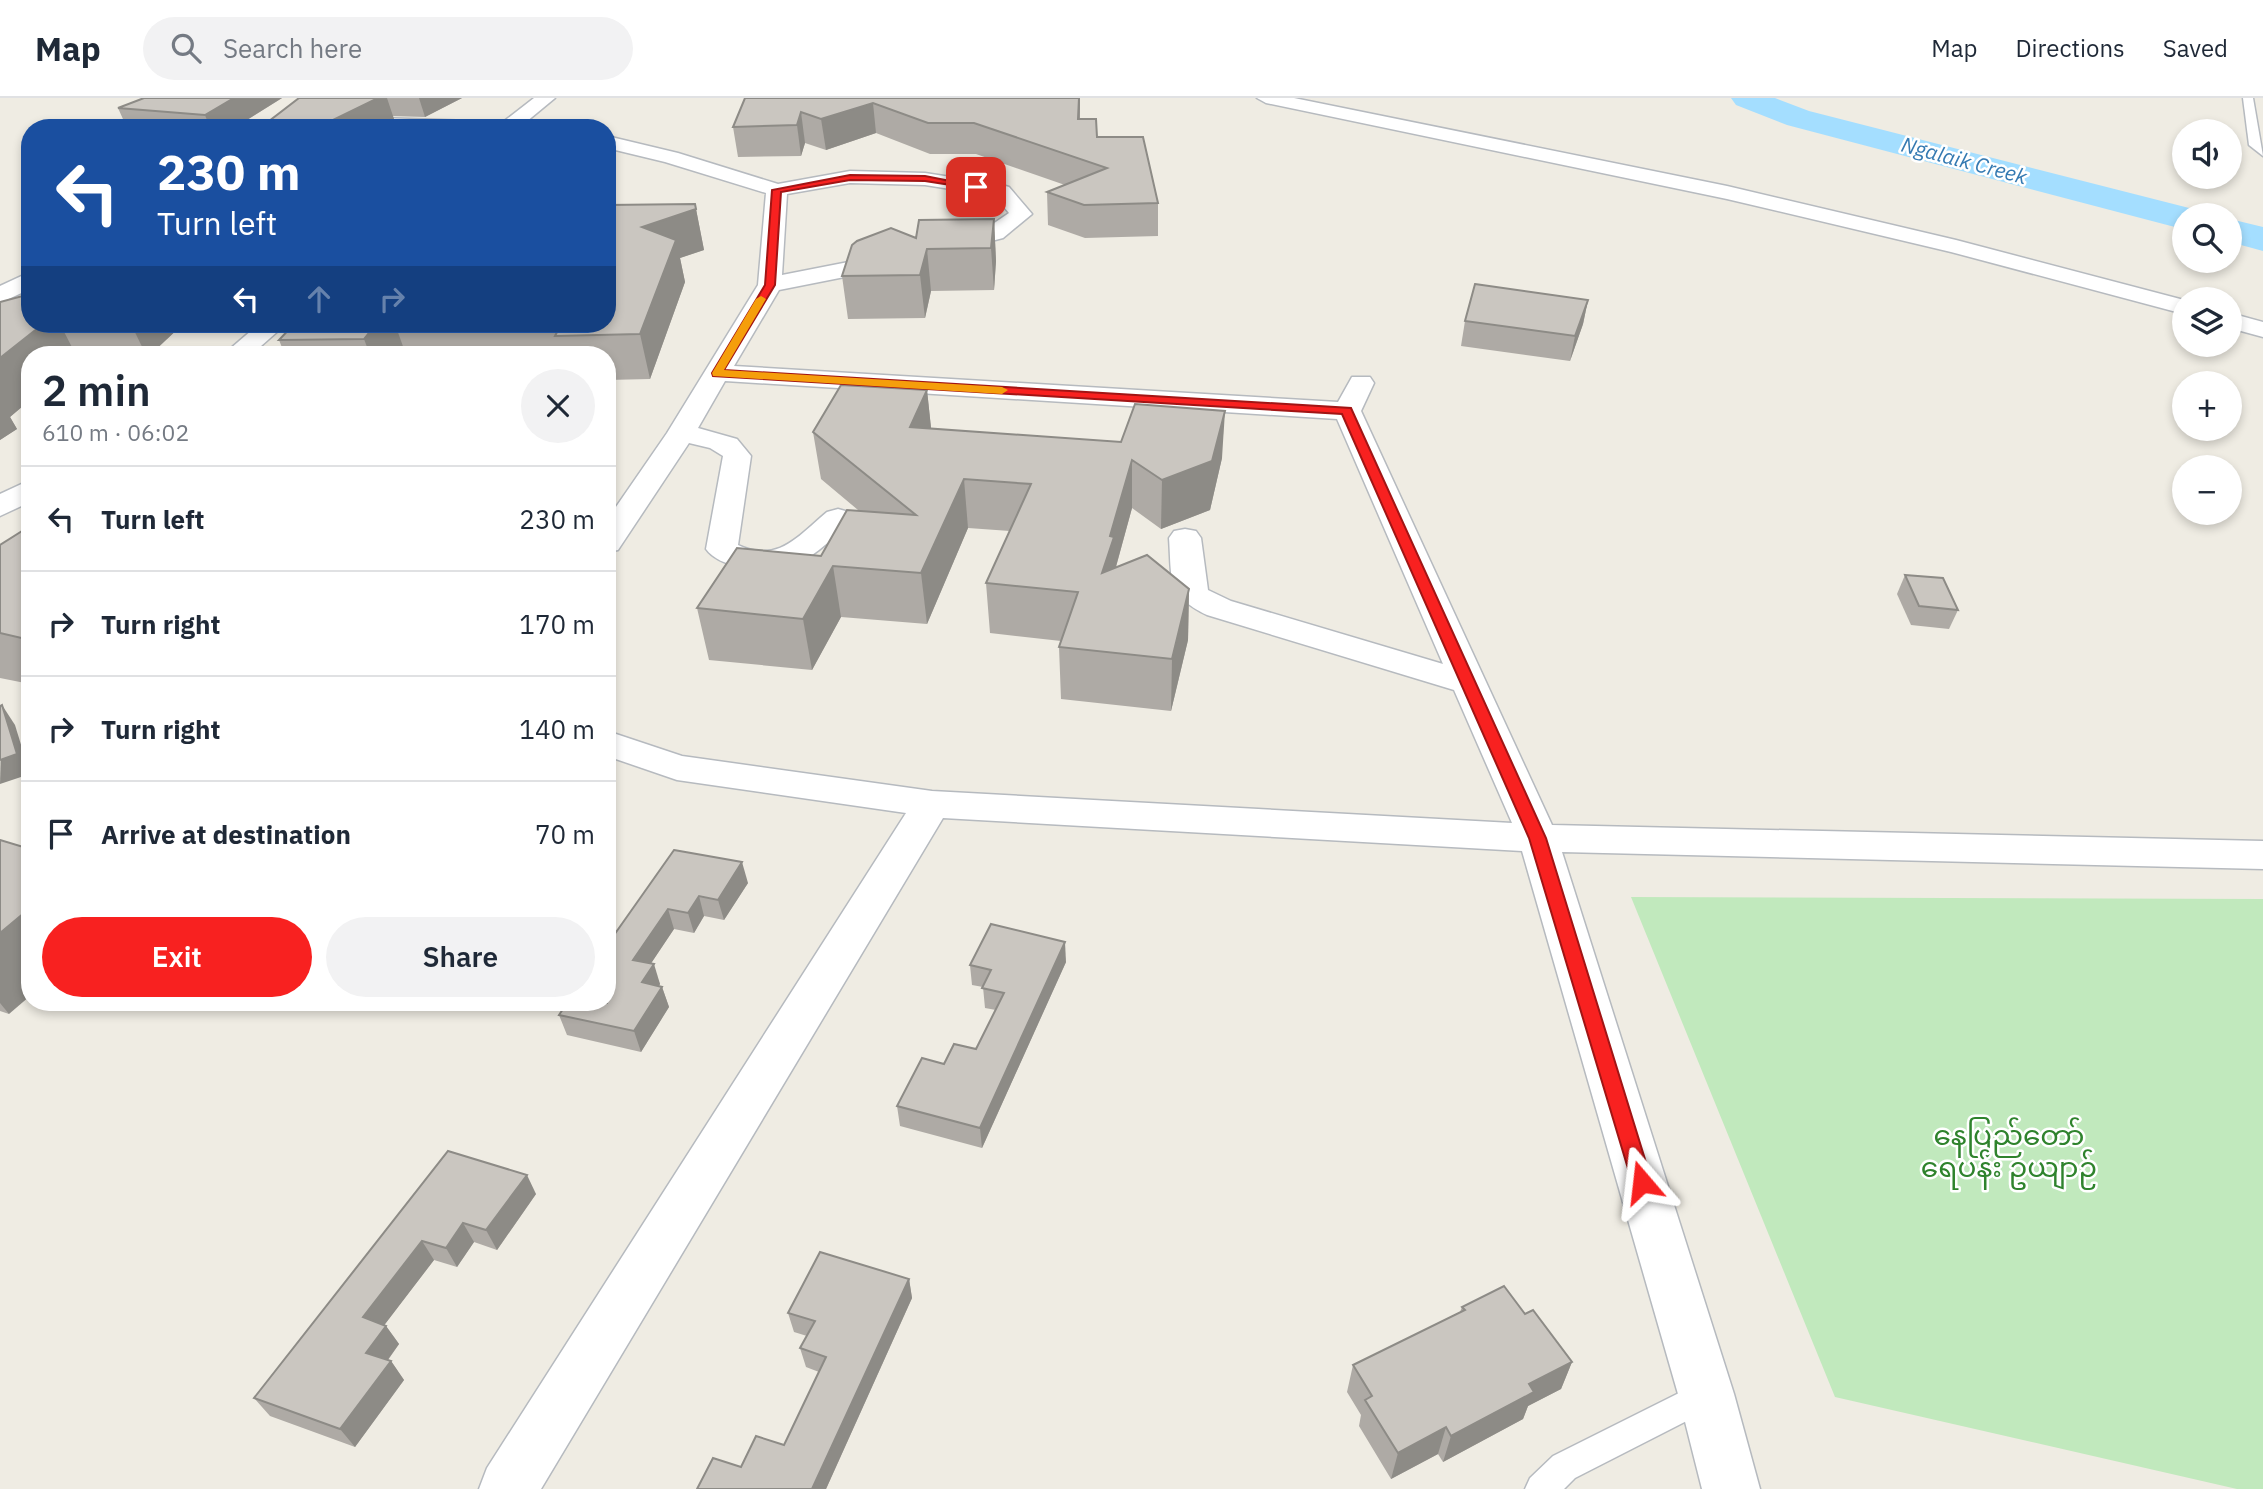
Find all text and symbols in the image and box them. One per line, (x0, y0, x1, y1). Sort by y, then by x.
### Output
search box (143, 17, 633, 80)
text: Map (35, 27, 101, 70)
icon: search (167, 29, 205, 67)
text: Search here (223, 31, 362, 65)
text: Map (1931, 32, 1977, 64)
text: Directions (2015, 32, 2125, 64)
text: Saved (2163, 32, 2228, 64)
map controls (2172, 119, 2242, 525)
button: sound (2172, 119, 2242, 189)
water label: Ngalaik Creek (1898, 130, 2031, 191)
text: 230 m (157, 140, 301, 203)
icon: left (42, 147, 133, 238)
pin (946, 157, 1006, 217)
icon: arrive (957, 168, 995, 206)
text: Turn left (157, 202, 277, 244)
button: search (2172, 203, 2242, 273)
icon: left (227, 280, 265, 318)
icon: ahead (300, 280, 338, 318)
icon: right (373, 280, 411, 318)
button: layers (2172, 287, 2242, 357)
text: 2 min (42, 363, 151, 418)
button: close (521, 369, 595, 443)
button: + (2172, 371, 2242, 441)
text: 610 m · 06:02 (42, 417, 189, 447)
button: − (2172, 455, 2242, 525)
icon: left (42, 500, 80, 538)
text: Turn left (101, 502, 204, 536)
text: 230 m (519, 502, 595, 536)
icon: right (42, 605, 80, 643)
text: Turn right (101, 607, 220, 641)
text: 170 m (519, 607, 595, 641)
icon: right (42, 710, 80, 748)
text: Turn right (101, 712, 220, 746)
text: 140 m (519, 712, 595, 746)
icon: arrive (42, 815, 80, 853)
text: Arrive at destination (101, 817, 351, 851)
text: 70 m (535, 817, 595, 851)
button: Exit (42, 917, 312, 997)
button: Share (326, 917, 595, 997)
park label: နေပြည်တော် ရေပန်း ဥယျာဉ် (1921, 1116, 2097, 1190)
position arrow (1605, 1145, 1679, 1219)

